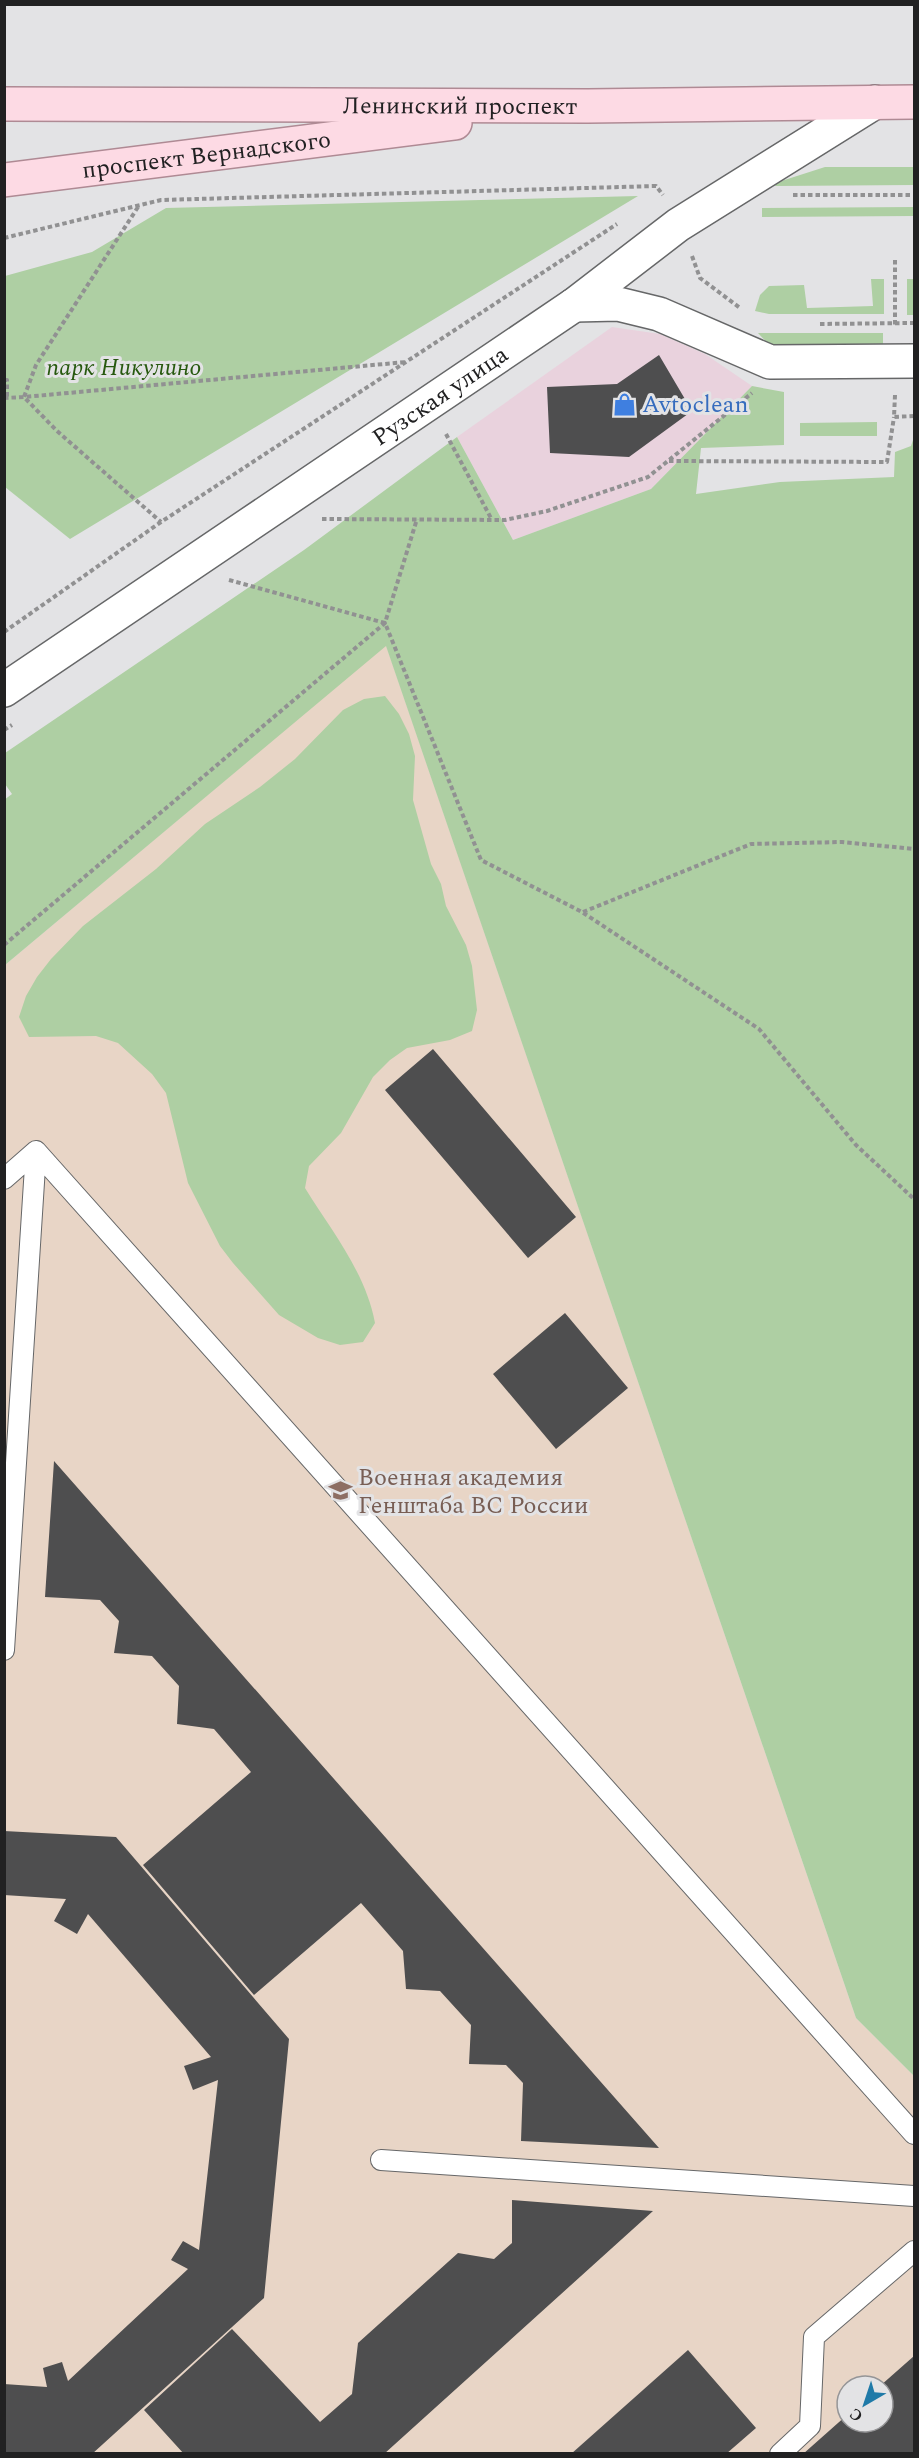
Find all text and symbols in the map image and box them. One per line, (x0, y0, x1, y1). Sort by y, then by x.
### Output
street label: Ленинский проспект (343, 88, 578, 125)
street label: проспект Вернадского (80, 122, 333, 189)
street label: Рузская улица (365, 337, 516, 456)
park label: парк Никулино (47, 350, 201, 386)
place label: Avtoclean (642, 387, 748, 423)
shop icon: Avtoclean (611, 391, 637, 417)
place label: Военная академия Генштаба ВС России (358, 1460, 589, 1524)
school or university icon: Военная академия Генштаба ВС России (327, 1478, 353, 1504)
north arrow (835, 2374, 895, 2434)
text: С (844, 2402, 868, 2428)

